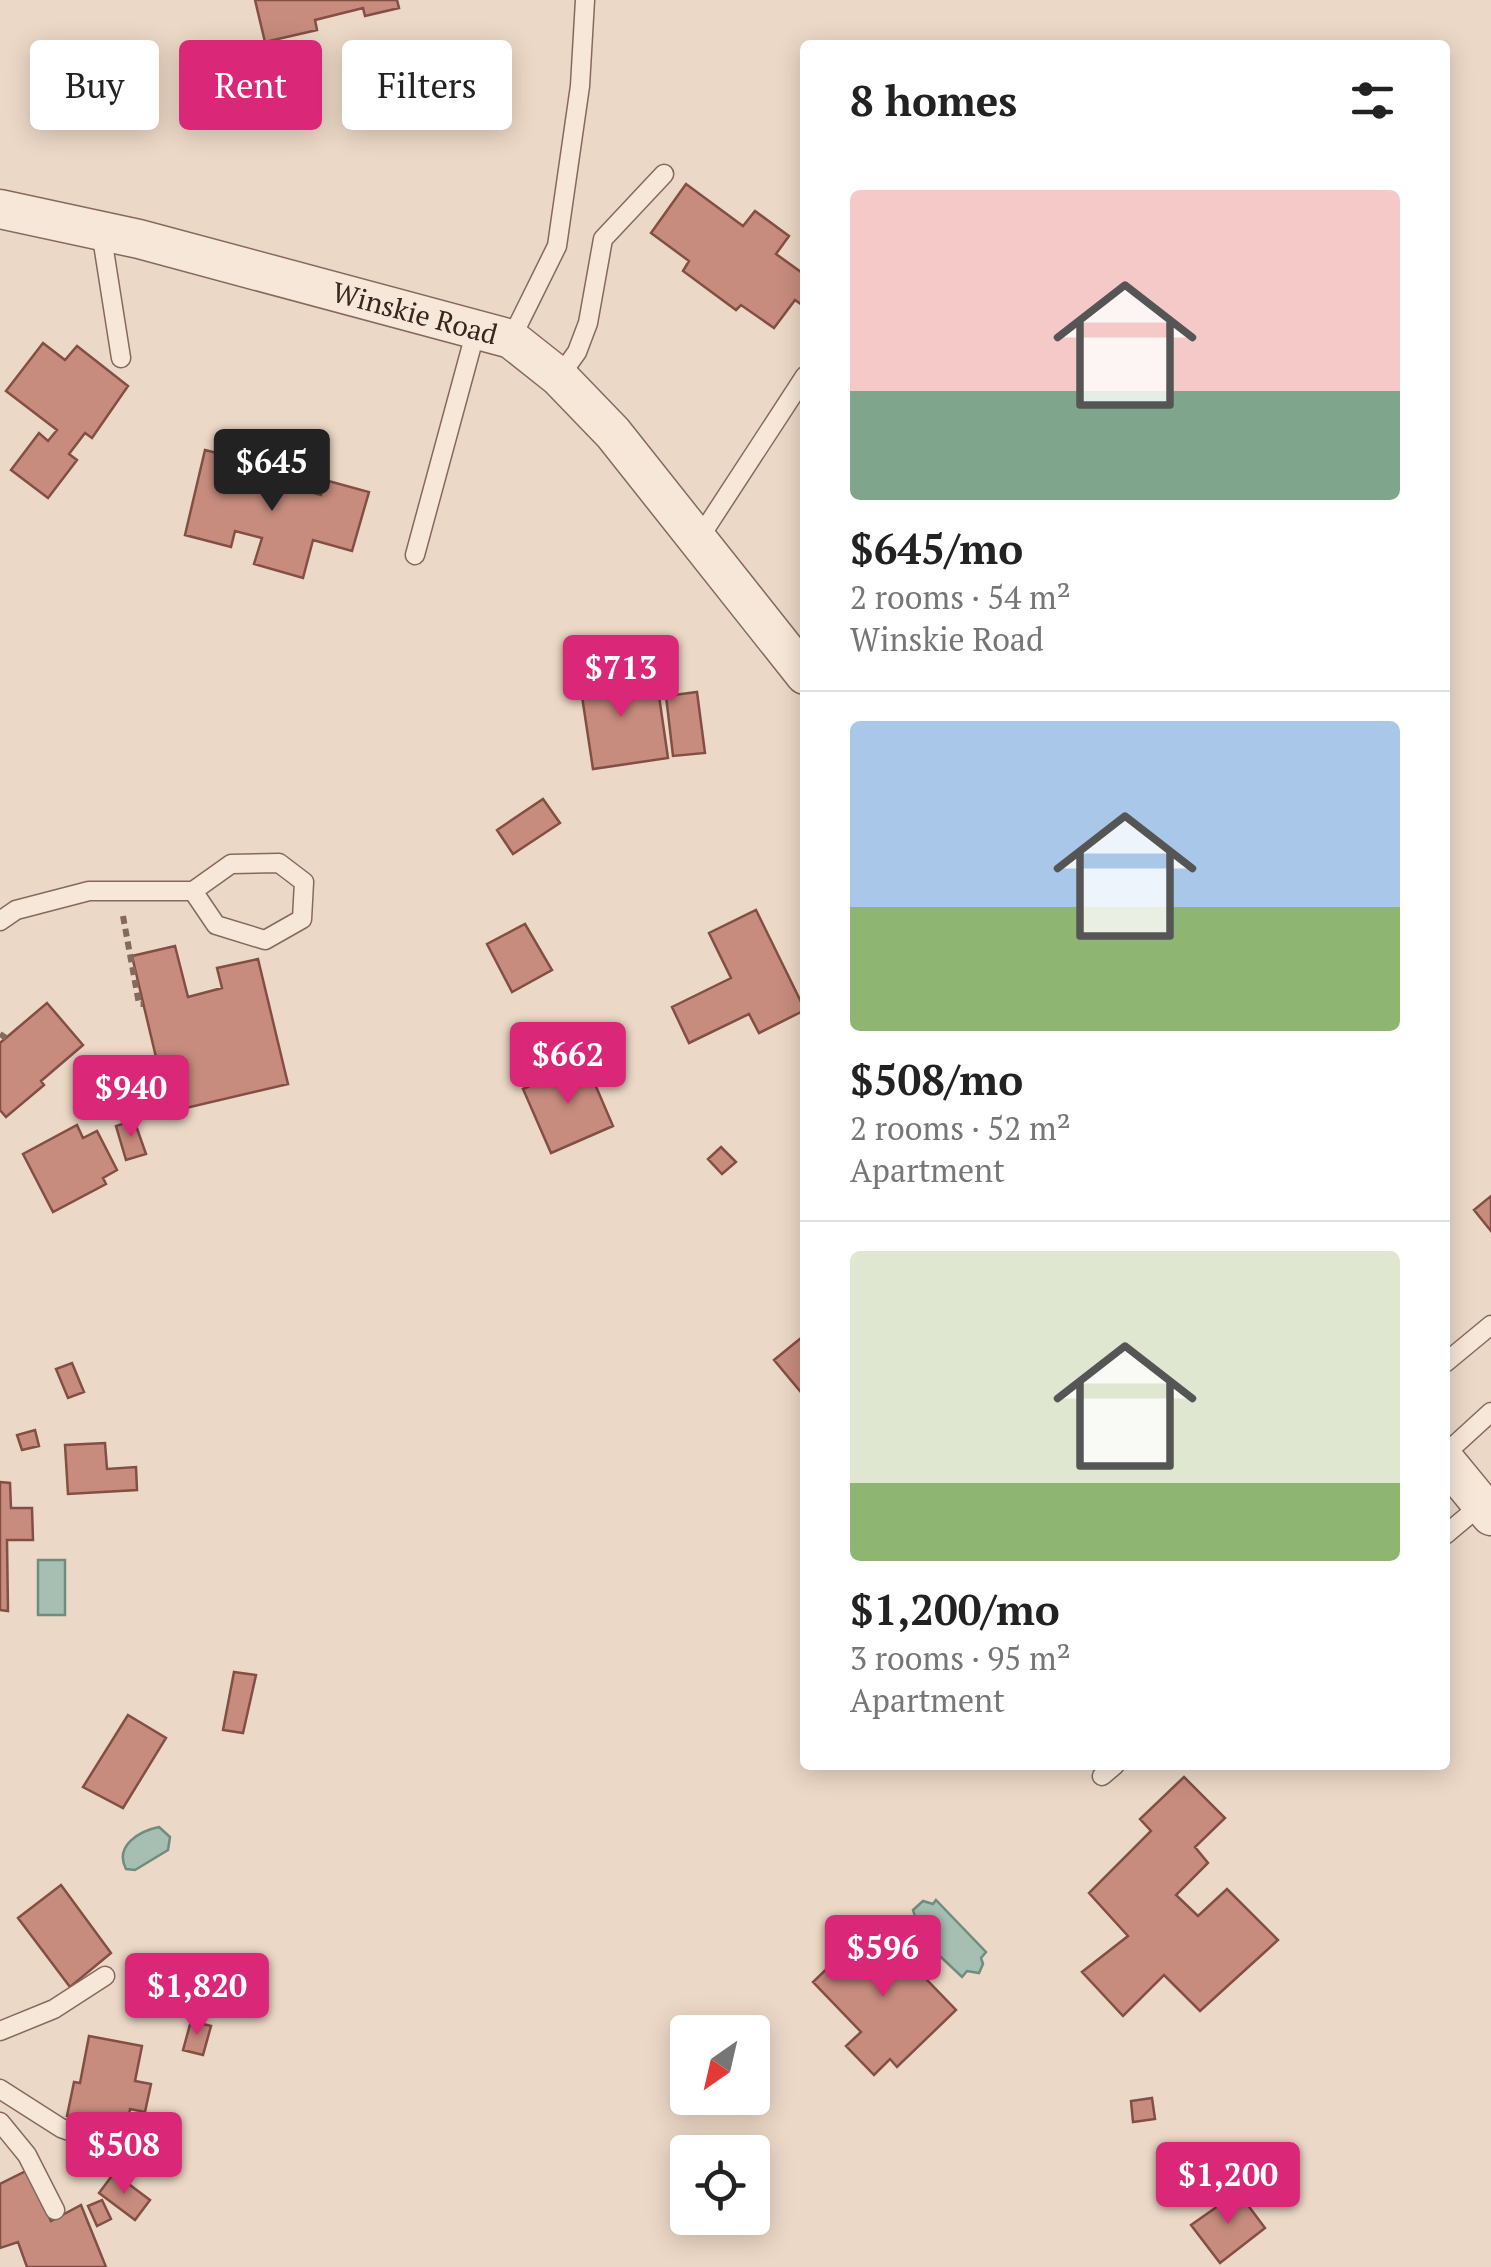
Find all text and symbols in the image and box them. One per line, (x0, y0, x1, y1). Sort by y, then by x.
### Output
chip: Buy (30, 40, 159, 130)
chip: Rent (179, 40, 322, 130)
chip: Filters (342, 40, 512, 130)
text: 8 homes (850, 72, 1017, 128)
icon: filters (1345, 73, 1400, 128)
icon: home (1035, 255, 1215, 435)
street label: Winskie Road (328, 273, 502, 353)
pin: $645 (213, 429, 331, 514)
text: $645 (236, 440, 308, 482)
text: $645/mo (850, 520, 1023, 576)
text: 2 rooms · 54 m² (850, 576, 1071, 618)
text: Winskie Road (850, 618, 1044, 660)
pin: $713 (562, 635, 680, 720)
text: $713 (585, 646, 657, 688)
icon: home (1035, 786, 1215, 966)
pin: $662 (509, 1022, 627, 1107)
text: $662 (532, 1033, 604, 1075)
text: $508/mo (850, 1051, 1023, 1107)
pin: $940 (72, 1055, 190, 1140)
text: $940 (95, 1066, 167, 1108)
text: 2 rooms · 52 m² (850, 1107, 1071, 1149)
text: Apartment (850, 1149, 1005, 1191)
icon: home (1035, 1316, 1215, 1496)
text: $1,200/mo (850, 1581, 1060, 1637)
text: 3 rooms · 95 m² (850, 1637, 1071, 1679)
text: Apartment (850, 1679, 1005, 1721)
pin: $596 (824, 1915, 942, 2000)
text: $596 (847, 1926, 919, 1968)
pin: $1,820 (116, 1953, 278, 2038)
text: $1,820 (147, 1964, 247, 2006)
north arrow (670, 2015, 770, 2115)
map controls (670, 2015, 770, 2235)
pin: $508 (65, 2112, 183, 2197)
text: $508 (88, 2123, 160, 2165)
button: locate (670, 2135, 770, 2235)
pin: $1,200 (1147, 2142, 1309, 2227)
text: $1,200 (1178, 2153, 1278, 2195)

